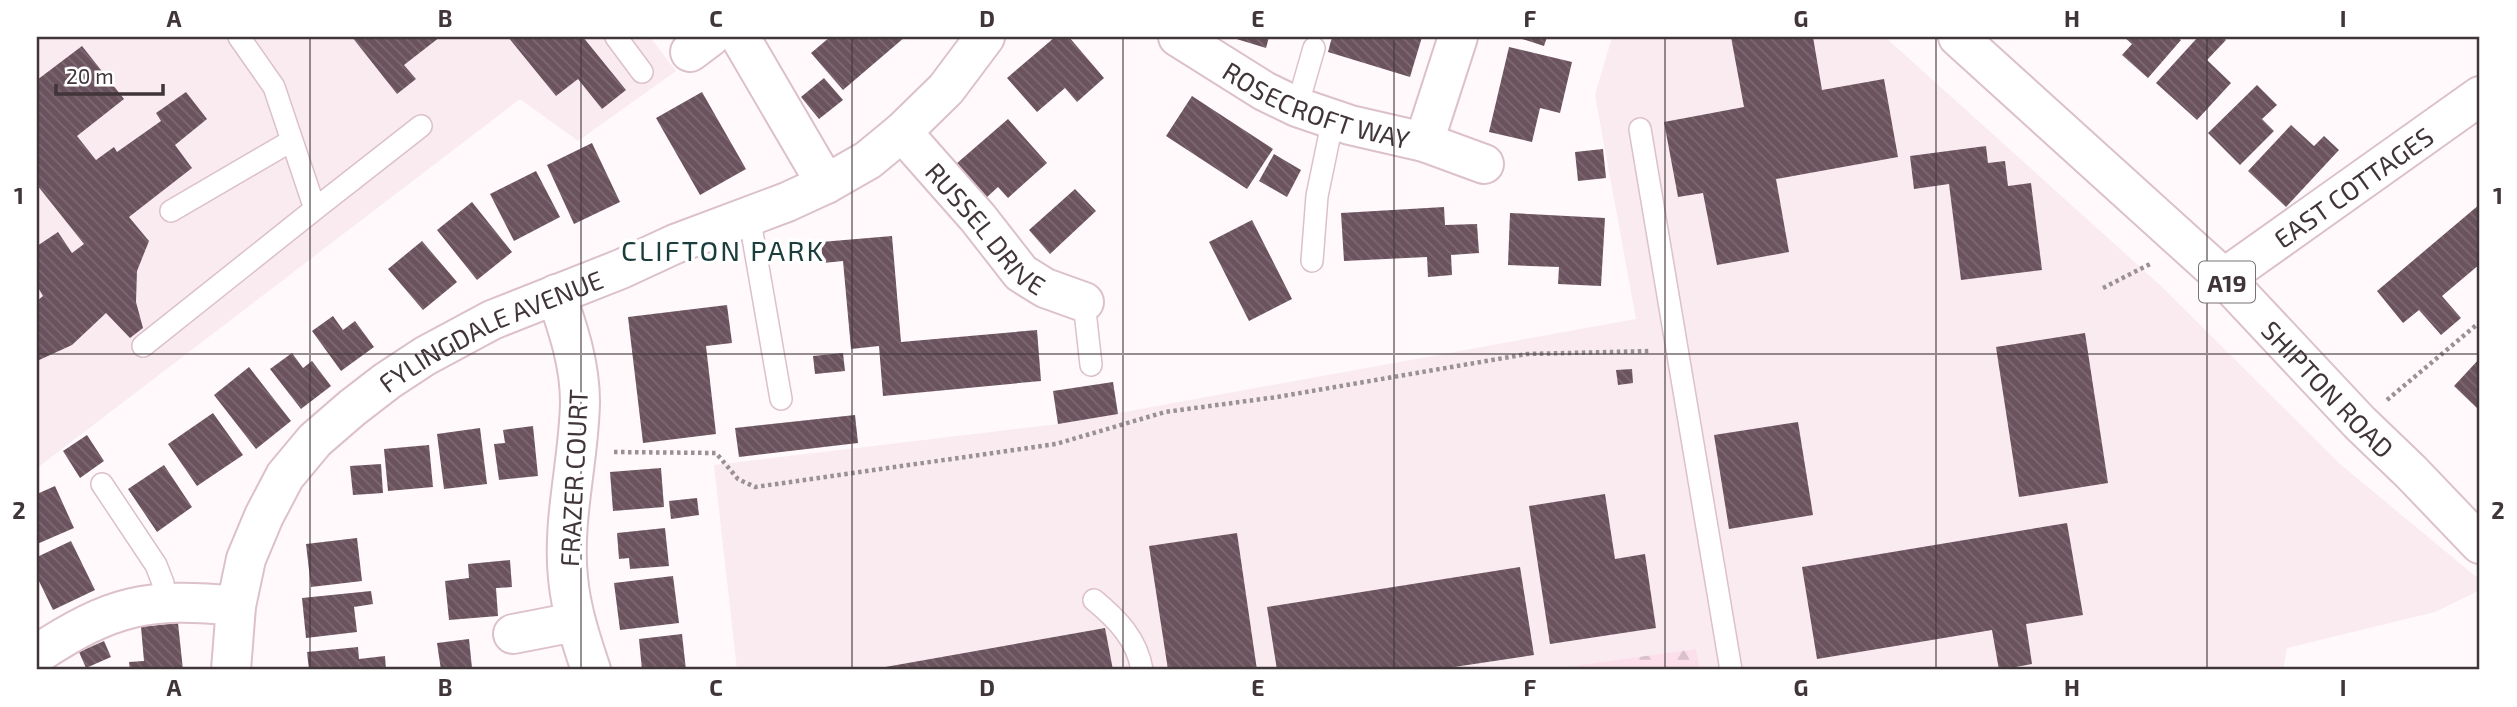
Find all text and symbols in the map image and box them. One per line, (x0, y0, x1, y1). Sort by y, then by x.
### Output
text: A (166, 4, 182, 32)
text: B (438, 4, 452, 32)
text: C (709, 4, 723, 32)
text: D (979, 4, 995, 32)
text: E (1251, 4, 1265, 32)
text: F (1524, 4, 1537, 32)
text: G (1794, 4, 1808, 32)
text: H (2064, 4, 2080, 32)
text: I (2340, 4, 2346, 32)
scale bar (56, 52, 163, 96)
street label: ROSECROFT WAY (1218, 54, 1413, 154)
text: 20 m (66, 63, 114, 88)
street label: EAST COTTAGES (2267, 120, 2438, 253)
street label: RUSSEL DRIVE (920, 155, 1052, 300)
text: 1 (14, 181, 24, 209)
text: 1 (2493, 181, 2503, 209)
district label: CLIFTON PARK (621, 233, 825, 267)
street label: FYLINGDALE AVENUE (372, 262, 607, 398)
road number: A19 (2199, 262, 2255, 302)
street label: SHIPTON ROAD (2256, 314, 2401, 463)
street label: FRAZER COURT (553, 389, 593, 567)
text: 2 (12, 496, 26, 524)
text: 2 (2491, 496, 2505, 524)
text: A (166, 673, 182, 701)
text: B (438, 673, 452, 701)
text: C (709, 673, 723, 701)
text: D (979, 673, 995, 701)
text: E (1251, 673, 1265, 701)
text: F (1524, 673, 1537, 701)
text: G (1794, 673, 1808, 701)
text: H (2064, 673, 2080, 701)
text: I (2340, 673, 2346, 701)

